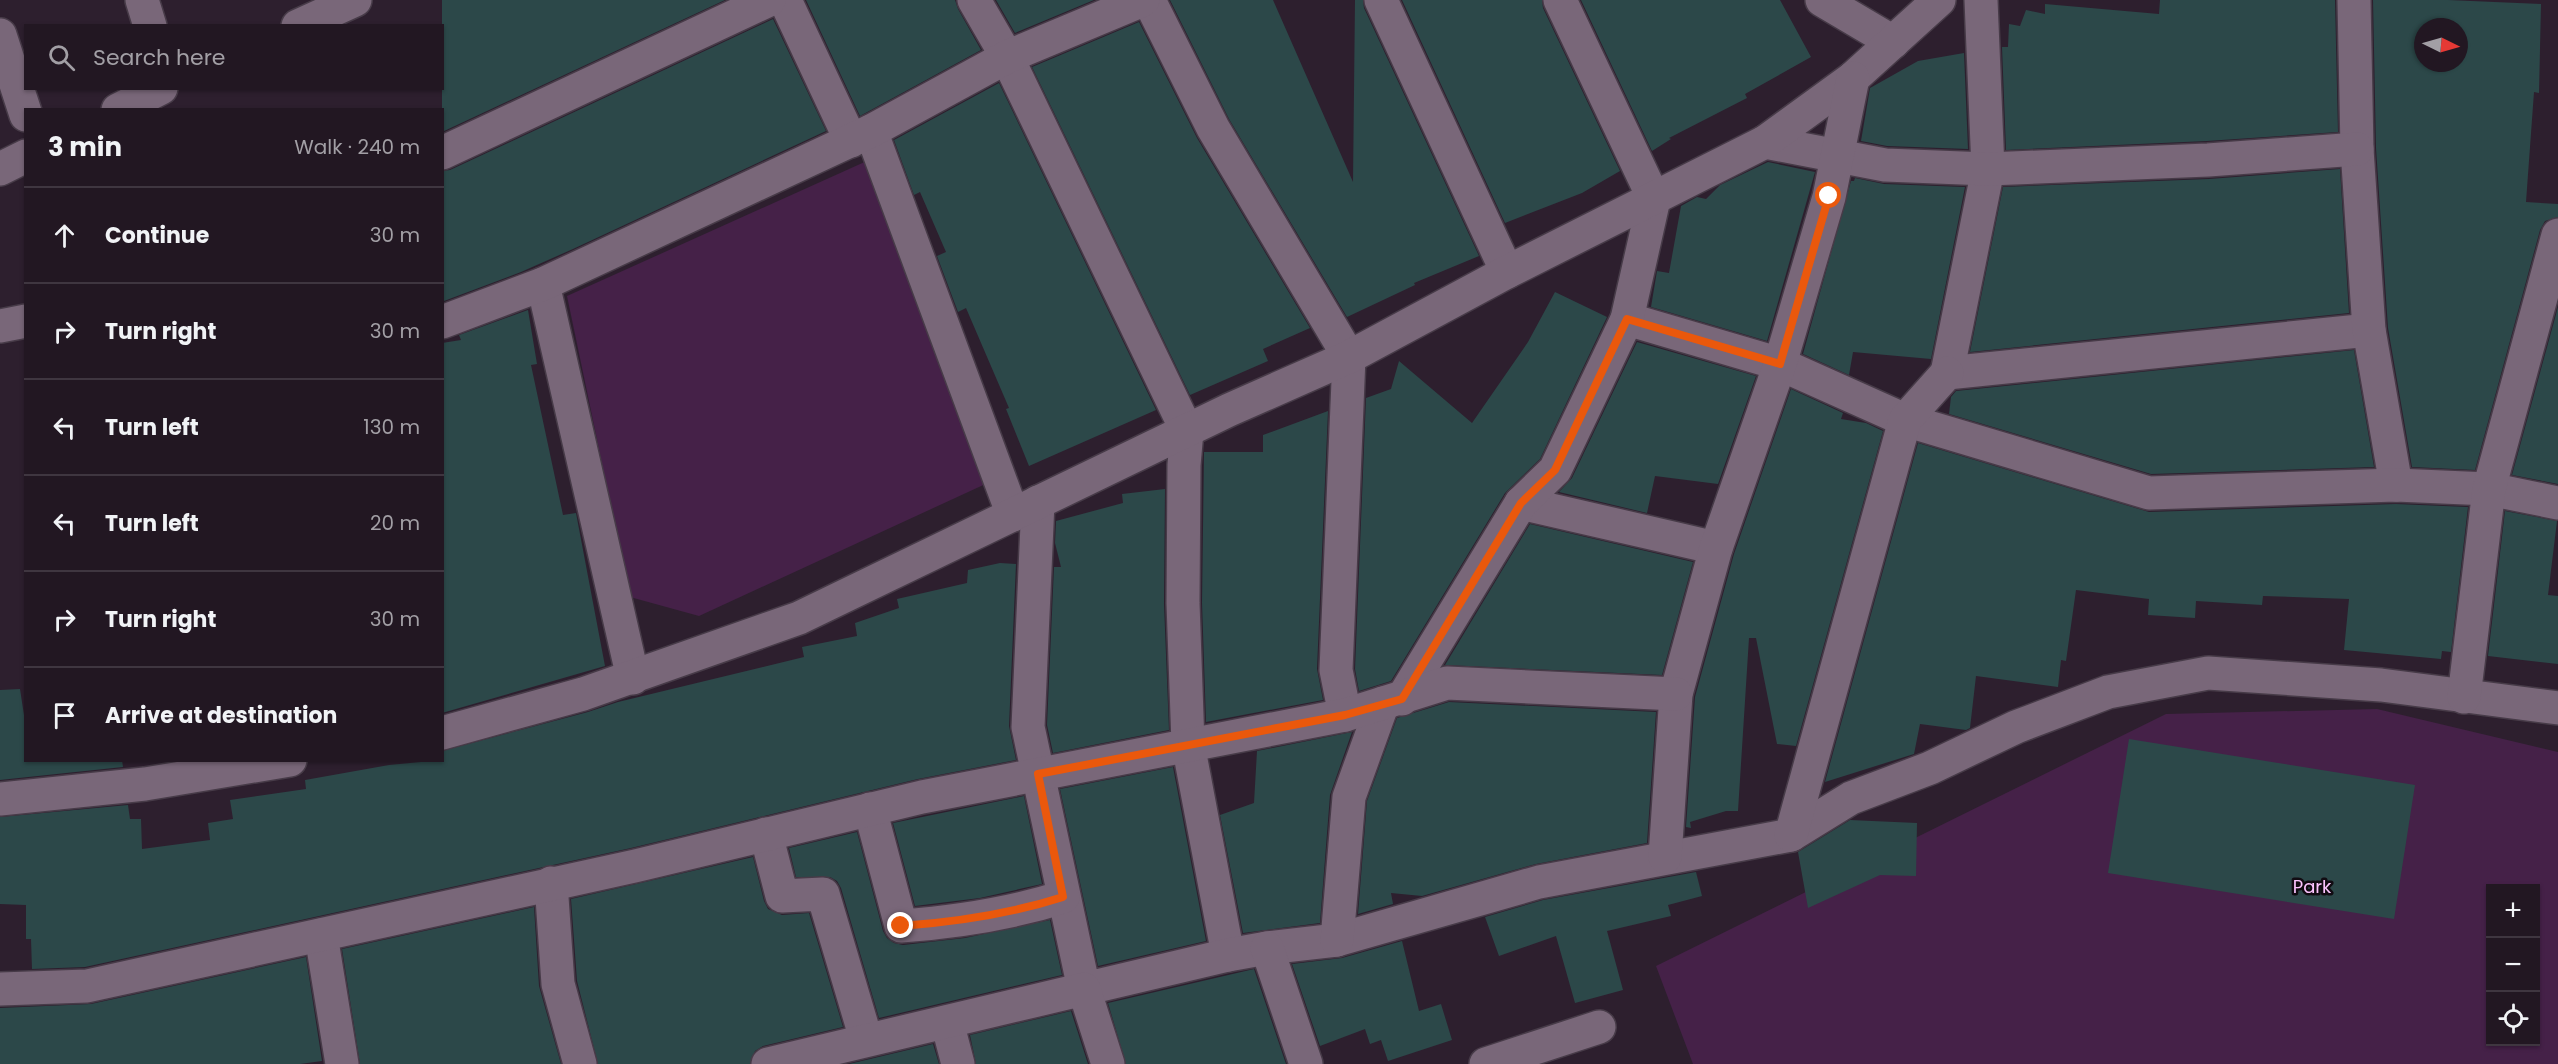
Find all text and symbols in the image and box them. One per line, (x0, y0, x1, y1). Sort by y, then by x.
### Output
north arrow (2414, 18, 2468, 72)
search box (24, 24, 444, 90)
icon: search (45, 41, 78, 74)
text: Search here (93, 42, 226, 73)
text: 3 min (48, 129, 122, 165)
text: Walk · 240 m (294, 133, 420, 161)
route start (1815, 182, 1841, 208)
icon: ahead (48, 219, 81, 252)
text: Continue (105, 220, 209, 251)
text: 30 m (370, 221, 420, 249)
icon: right (48, 315, 81, 348)
text: Turn right (105, 316, 216, 347)
text: 30 m (370, 317, 420, 345)
icon: left (48, 411, 81, 444)
text: Turn left (105, 412, 199, 443)
text: 130 m (363, 413, 420, 441)
icon: left (48, 507, 81, 540)
text: Turn left (105, 508, 199, 539)
text: 20 m (370, 509, 420, 537)
icon: right (48, 603, 81, 636)
text: Turn right (105, 604, 216, 635)
text: 30 m (370, 605, 420, 633)
icon: arrive (48, 699, 81, 732)
text: Arrive at destination (105, 700, 337, 731)
park label: Park (2293, 874, 2332, 899)
map controls (2486, 884, 2540, 1046)
button: + (2486, 884, 2540, 938)
route end (887, 912, 913, 938)
button: − (2486, 938, 2540, 992)
button: locate (2486, 992, 2540, 1046)

